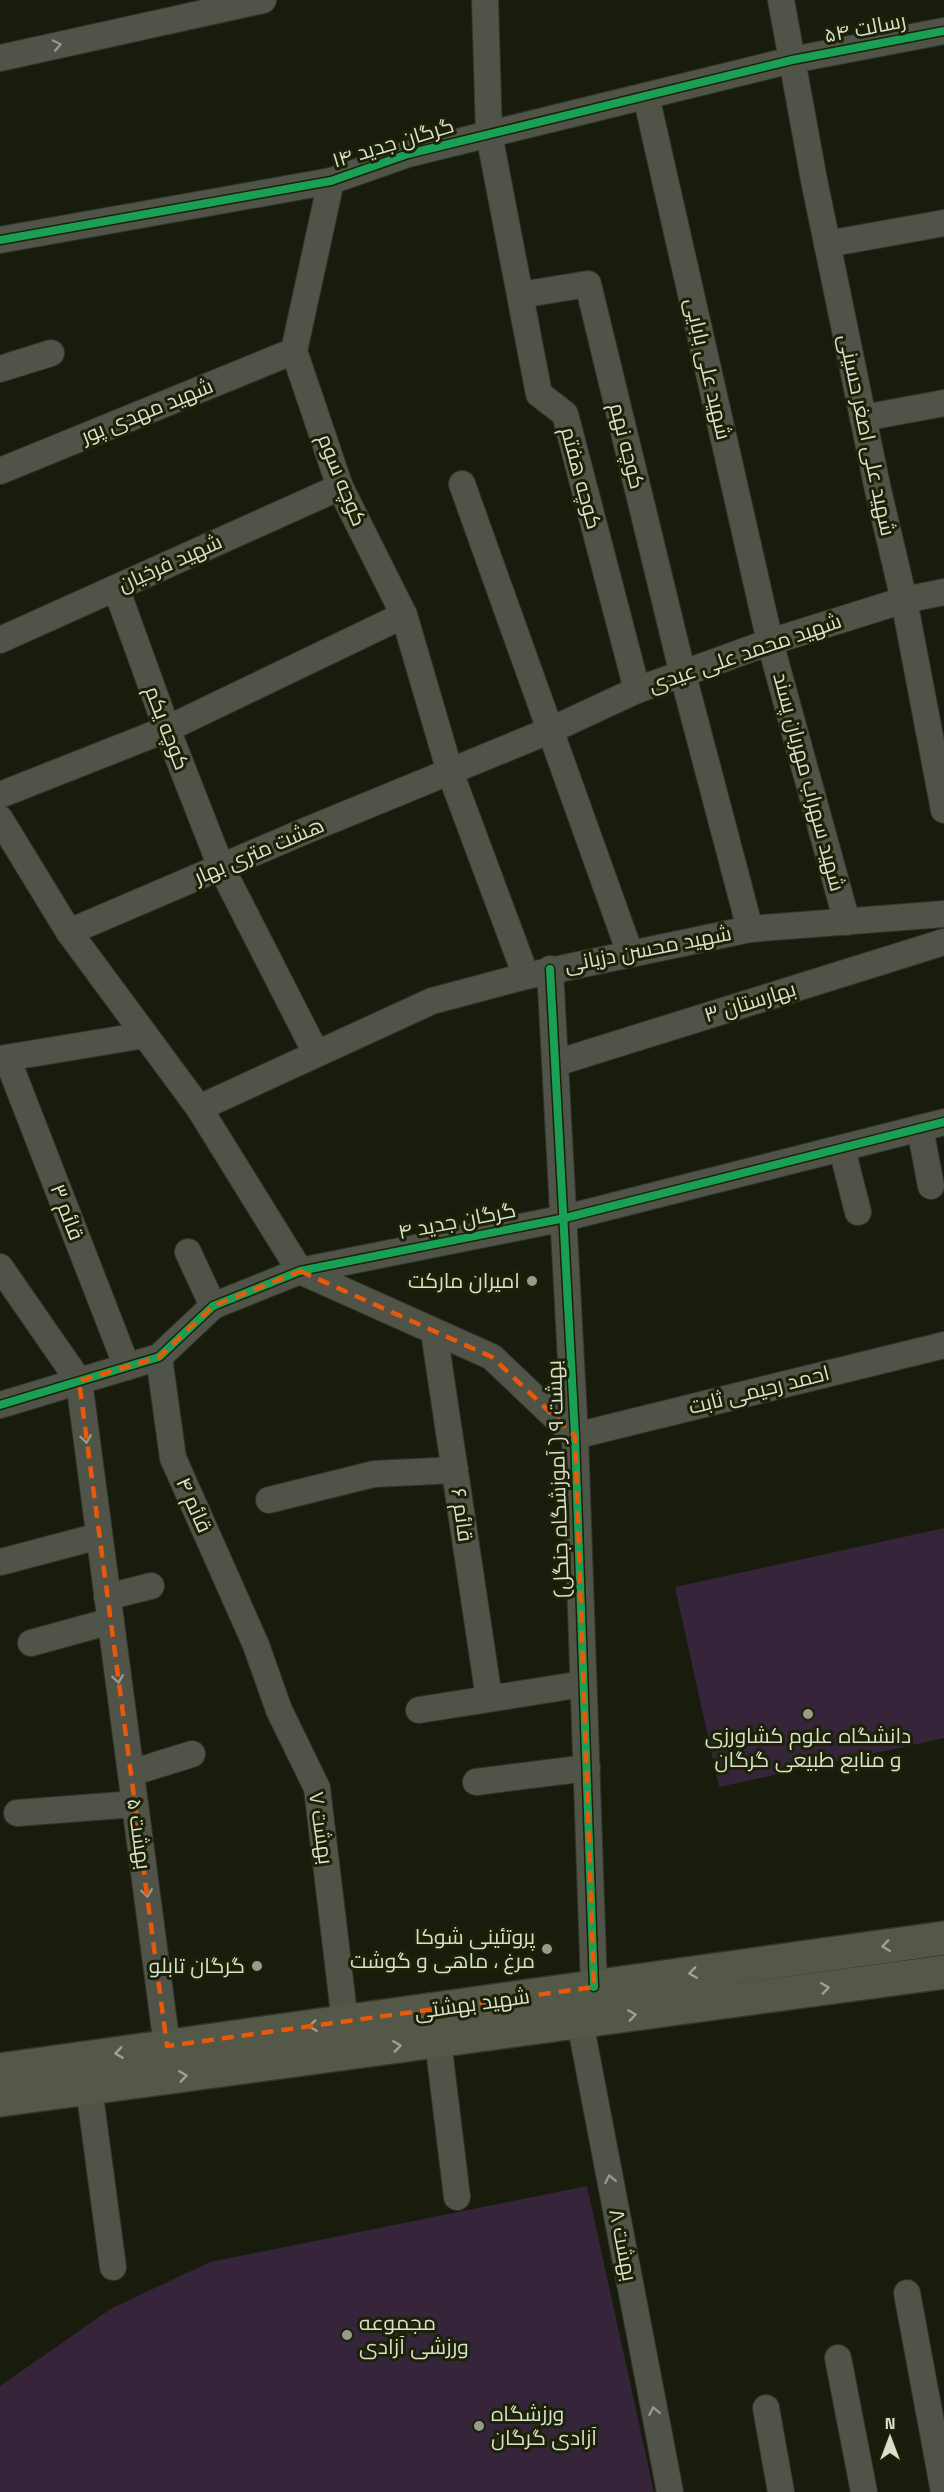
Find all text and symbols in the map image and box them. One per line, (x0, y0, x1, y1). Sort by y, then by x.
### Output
street label: ۵۴ رسالت (822, 6, 908, 49)
one-way arrow (52, 40, 62, 53)
street label: گرگان جدید ۱۴ (329, 111, 457, 174)
street label: شهید علی بابایی (679, 295, 738, 442)
street label: شهید علی اصغر حسینی (833, 332, 902, 538)
street label: شهید مهدی پور (76, 372, 217, 451)
street label: کوچه نهم (603, 400, 651, 492)
street label: کوچه هفتم (554, 424, 608, 532)
street label: کوچه سوم (311, 430, 373, 530)
street label: شهید فرخیان (114, 528, 226, 597)
street label: شهید محمد علی عیدی (645, 607, 845, 698)
street label: شهید سهراب مهربان پسند (766, 670, 852, 894)
street label: کوچه یکم (138, 682, 196, 774)
street label: هشت متری بهار (189, 811, 328, 890)
street label: شهید محسن دزیانی (562, 919, 734, 978)
street label: بهارستان ۳ (701, 975, 799, 1028)
street label: ۳ قائم (44, 1180, 90, 1244)
street label: گرگان جدید ۴ (396, 1196, 518, 1245)
place label: امیران مارکت (408, 1267, 520, 1294)
marker: امیران مارکت (525, 1274, 539, 1288)
street label: احمد رحیمی ثابت (686, 1359, 832, 1420)
street label: بهشت ۹ ( آموزشگاه جنگل) (540, 1360, 575, 1598)
one-way arrow (80, 1435, 92, 1444)
street label: قائم ۴ (169, 1473, 219, 1537)
street label: قائم ۶ (444, 1486, 480, 1544)
one-way arrow (112, 1675, 124, 1684)
marker: دانشگاه علوم کشاورزی و منابع طبیعی گرگان (801, 1707, 815, 1721)
place label: دانشگاه علوم کشاورزی و منابع طبیعی گرگان (705, 1722, 911, 1774)
street label: بهشت ۷ (303, 1790, 340, 1866)
street label: بهشت ۵ (121, 1797, 158, 1871)
one-way arrow (140, 1889, 153, 1898)
place label: پروتئینی شوکا مرغ‌ ، ماهی و گوشت (350, 1923, 535, 1975)
one-way arrow (881, 1940, 891, 1952)
marker: پروتئینی شوکا مرغ‌ ، ماهی و گوشت (540, 1942, 554, 1956)
place label: گرگان تابلو (149, 1952, 245, 1979)
marker: گرگان تابلو (250, 1959, 264, 1973)
one-way arrow (688, 1967, 698, 1979)
street label: شهید بهشتی (412, 1982, 531, 2025)
one-way arrow (820, 1983, 829, 1995)
one-way arrow (627, 2009, 636, 2021)
one-way arrow (308, 2020, 317, 2032)
one-way arrow (392, 2041, 401, 2053)
one-way arrow (115, 2047, 124, 2059)
one-way arrow (178, 2070, 187, 2082)
one-way arrow (604, 2174, 617, 2184)
street label: ۸ بهشت (603, 2206, 644, 2283)
place label: مجموعه ورزشی آزادی (359, 2309, 469, 2360)
marker: مجموعه ورزشی آزادی (340, 2328, 354, 2342)
place label: ورزشگاه آزادی گرگان (491, 2400, 597, 2451)
one-way arrow (649, 2407, 661, 2416)
north arrow (860, 2408, 920, 2468)
text: N (885, 2413, 895, 2434)
marker: ورزشگاه آزادی گرگان (472, 2419, 486, 2433)

